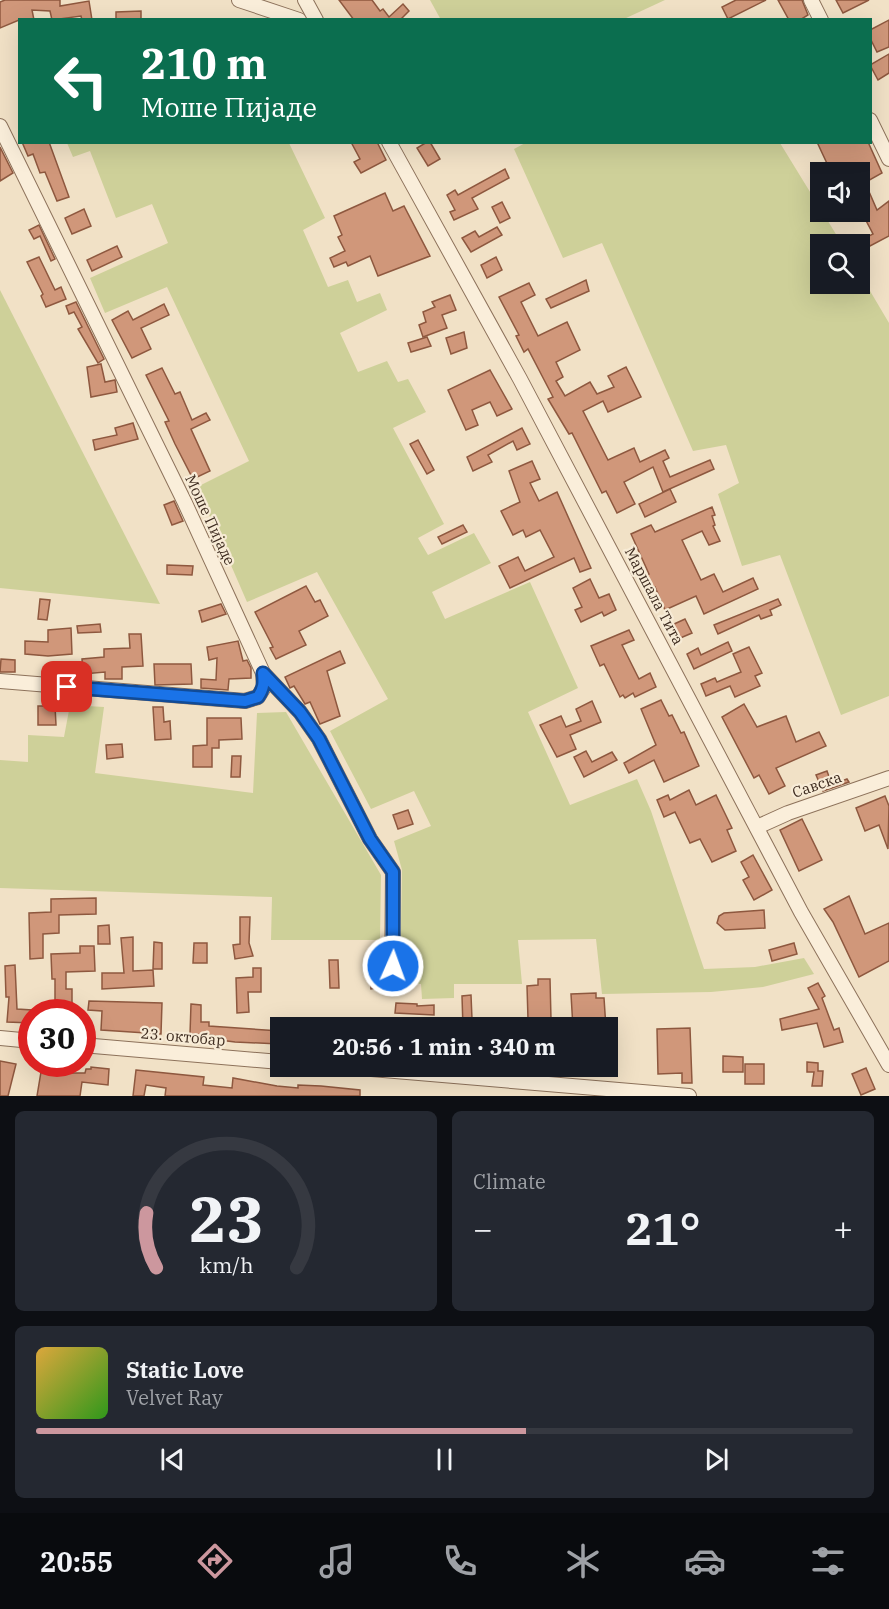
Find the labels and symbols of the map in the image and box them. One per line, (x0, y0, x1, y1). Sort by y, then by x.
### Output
street label: Моше Пијаде (181, 471, 240, 568)
street label: Маршала Тита (621, 544, 688, 648)
pin (41, 661, 92, 712)
street label: Савска (790, 767, 844, 802)
position arrow (361, 934, 425, 998)
speed limit sign: 30 (18, 999, 96, 1077)
street label: 23. октобар (140, 1023, 226, 1050)

